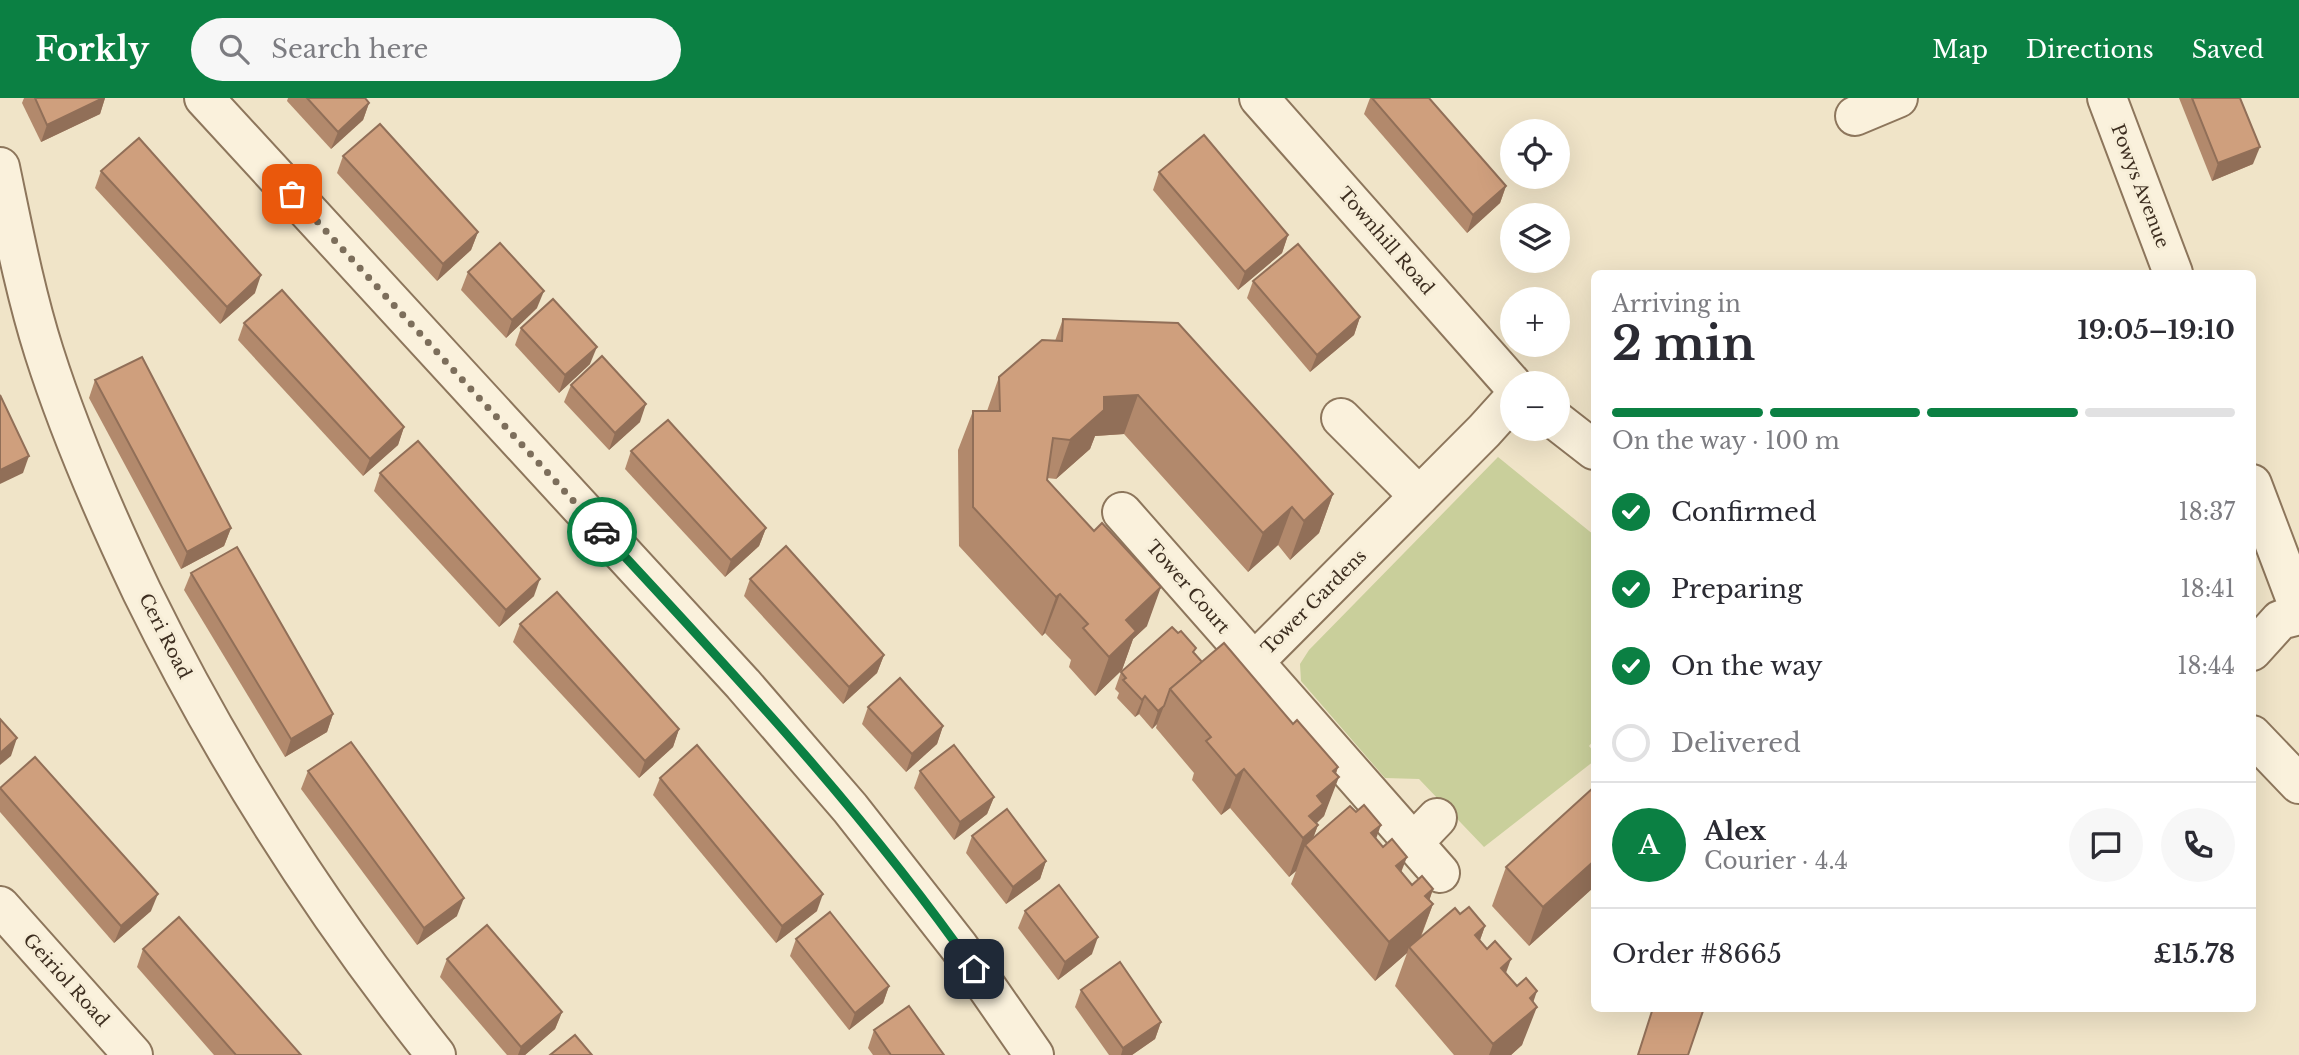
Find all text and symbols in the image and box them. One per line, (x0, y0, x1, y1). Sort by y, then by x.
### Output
search box (191, 18, 681, 81)
text: Forkly (35, 29, 149, 70)
icon: search (215, 30, 253, 68)
text: Search here (271, 33, 428, 65)
text: Map (1932, 35, 1988, 64)
text: Directions (2026, 35, 2154, 64)
text: Saved (2192, 35, 2264, 64)
map controls (1500, 119, 1570, 441)
button: locate (1500, 119, 1570, 189)
street label: Powys Avenue (2106, 121, 2174, 251)
pin (262, 164, 322, 224)
icon: bag (273, 175, 311, 213)
street label: Townhill Road (1333, 183, 1439, 299)
button: layers (1500, 203, 1570, 273)
button: + (1500, 287, 1570, 357)
text: Arriving in (1612, 290, 1741, 318)
text: 19:05–19:10 (2077, 314, 2235, 346)
text: 2 min (1612, 315, 1755, 372)
button: − (1500, 371, 1570, 441)
text: On the way · 100 m (1612, 427, 1840, 455)
icon: check (1612, 493, 1650, 531)
text: Confirmed (1671, 496, 1816, 528)
courier (567, 497, 637, 567)
text: 18:37 (2179, 498, 2235, 526)
icon: car (583, 513, 621, 551)
street label: Tower Court (1142, 536, 1235, 638)
street label: Tower Gardens (1257, 545, 1371, 659)
icon: check (1612, 570, 1650, 608)
text: Preparing (1671, 573, 1803, 605)
text: 18:41 (2181, 575, 2235, 603)
street label: Ceri Road (134, 590, 196, 682)
icon: check (1612, 647, 1650, 685)
text: On the way (1671, 650, 1823, 682)
text: 18:44 (2177, 652, 2235, 680)
text: Delivered (1671, 727, 1801, 759)
button: chat (2069, 808, 2143, 882)
button: phone (2161, 808, 2235, 882)
text: Alex (1704, 815, 1766, 847)
text: A (1638, 829, 1660, 861)
text: Courier · 4.4 (1704, 847, 1848, 875)
street label: Geiriol Road (19, 929, 113, 1031)
text: Order #8665 (1612, 938, 1782, 970)
text: £15.78 (2153, 938, 2235, 970)
pin (944, 939, 1004, 999)
icon: home (955, 950, 993, 988)

